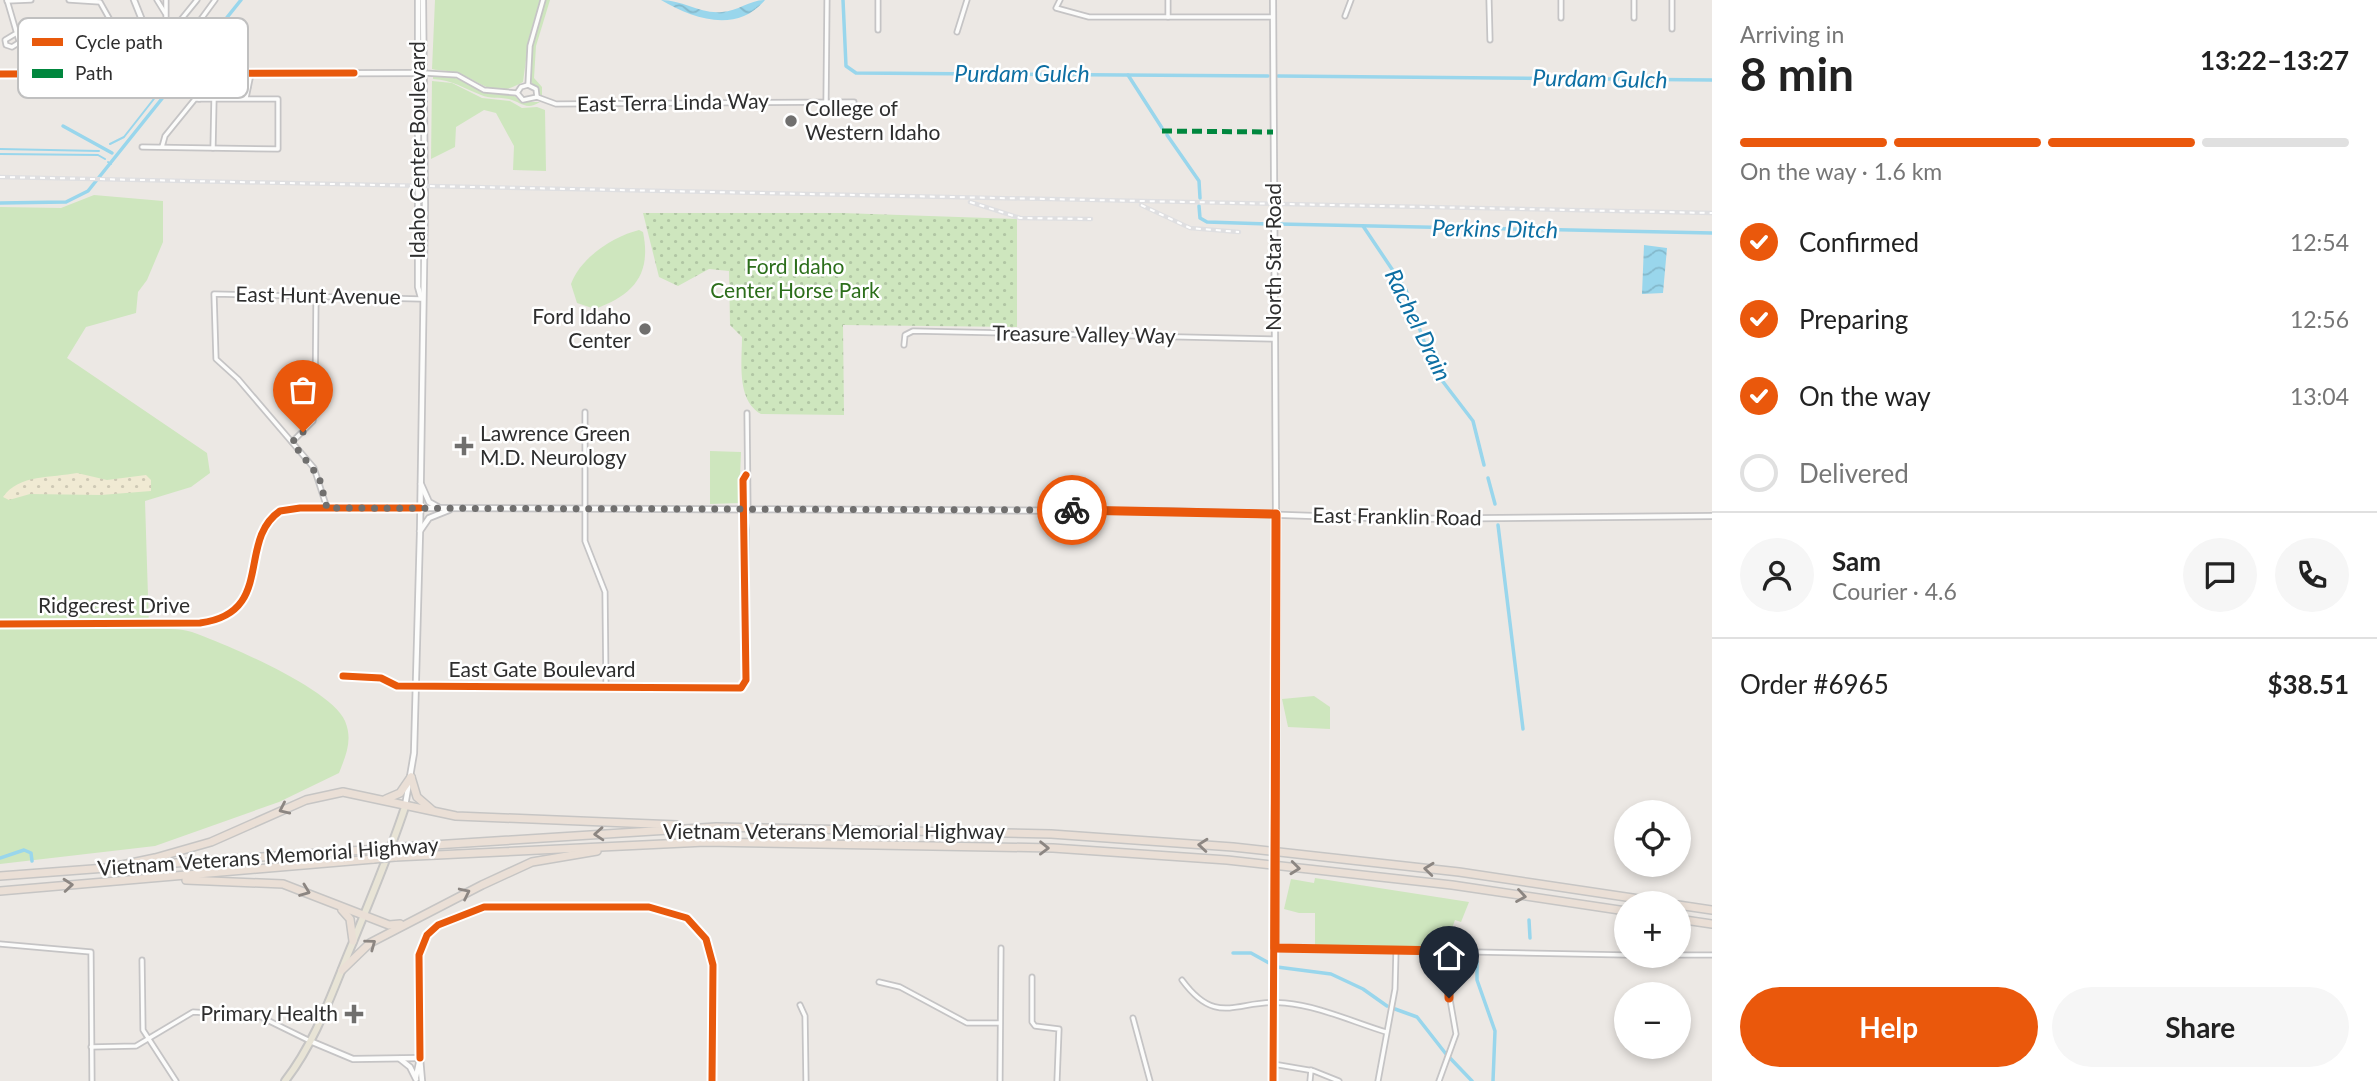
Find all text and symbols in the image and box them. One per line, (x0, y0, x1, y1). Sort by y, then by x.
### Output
legend (18, 18, 248, 98)
text: Arriving in (1740, 20, 1844, 48)
text: Cycle path (75, 30, 163, 53)
street label: Idaho Center Boulevard (404, 41, 429, 259)
text: 13:22–13:27 (2200, 44, 2349, 76)
text: 8 min (1740, 46, 1854, 101)
water label: Purdam Gulch (954, 59, 1090, 87)
text: Path (75, 61, 113, 84)
water label: Purdam Gulch (1532, 63, 1668, 93)
street label: East Terra Linda Way (577, 87, 769, 116)
place label: College of Western Idaho (805, 95, 941, 144)
marker: College of Western Idaho (783, 113, 799, 129)
text: On the way · 1.6 km (1740, 157, 1942, 185)
street label: North Star Road (1260, 183, 1285, 331)
water label: Perkins Ditch (1432, 213, 1558, 243)
icon: check (1740, 223, 1778, 261)
text: Confirmed (1799, 226, 1919, 258)
text: 12:54 (2290, 228, 2349, 256)
park label: Ford Idaho Center Horse Park (710, 253, 880, 302)
water label: Rachel Drain (1380, 264, 1458, 385)
street label: East Hunt Avenue (235, 281, 401, 308)
icon: check (1740, 300, 1778, 338)
place label: Ford Idaho Center (532, 303, 631, 352)
text: Preparing (1799, 303, 1908, 335)
text: 12:56 (2290, 305, 2349, 333)
street label: Treasure Valley Way (992, 319, 1176, 348)
marker: Ford Idaho Center (637, 321, 653, 337)
pin (273, 360, 333, 432)
icon: bag (284, 371, 322, 409)
icon: check (1740, 377, 1778, 415)
text: On the way (1799, 380, 1931, 412)
text: 13:04 (2290, 382, 2349, 410)
place label: Lawrence Green M.D. Neurology (480, 420, 630, 469)
marker: Lawrence Green M.D. Neurology (454, 436, 474, 456)
text: Delivered (1799, 457, 1909, 489)
courier (1037, 475, 1107, 545)
icon: bike (1053, 491, 1091, 529)
street label: East Franklin Road (1312, 502, 1482, 529)
button: person (1740, 538, 1814, 612)
button: chat (2183, 538, 2257, 612)
button: phone (2275, 538, 2349, 612)
text: Sam (1832, 545, 1881, 577)
text: Courier · 4.6 (1832, 577, 1957, 605)
street label: Ridgecrest Drive (38, 592, 190, 617)
street label: East Gate Boulevard (449, 656, 635, 681)
text: Order #6965 (1740, 668, 1889, 700)
text: $38.51 (2267, 668, 2349, 700)
map controls (1614, 800, 1691, 1059)
button: locate (1614, 800, 1691, 877)
one-way arrow (279, 801, 291, 815)
street label: Vietnam Veterans Memorial Highway (663, 818, 1005, 843)
one-way arrow (593, 827, 604, 842)
street label: Vietnam Veterans Memorial Highway (96, 831, 439, 880)
one-way arrow (1197, 838, 1208, 853)
one-way arrow (1038, 840, 1049, 855)
one-way arrow (1289, 860, 1301, 875)
one-way arrow (1423, 861, 1435, 876)
one-way arrow (63, 878, 74, 893)
one-way arrow (298, 883, 310, 897)
one-way arrow (458, 888, 470, 902)
one-way arrow (1515, 888, 1526, 903)
button: + (1614, 891, 1691, 968)
pin (1419, 926, 1479, 998)
icon: home (1430, 937, 1468, 975)
one-way arrow (363, 940, 376, 952)
button: − (1614, 982, 1691, 1059)
button: Help (1740, 987, 2038, 1067)
button: Share (2052, 987, 2349, 1067)
place label: Primary Health (200, 1000, 338, 1025)
marker: Primary Health (344, 1004, 364, 1024)

